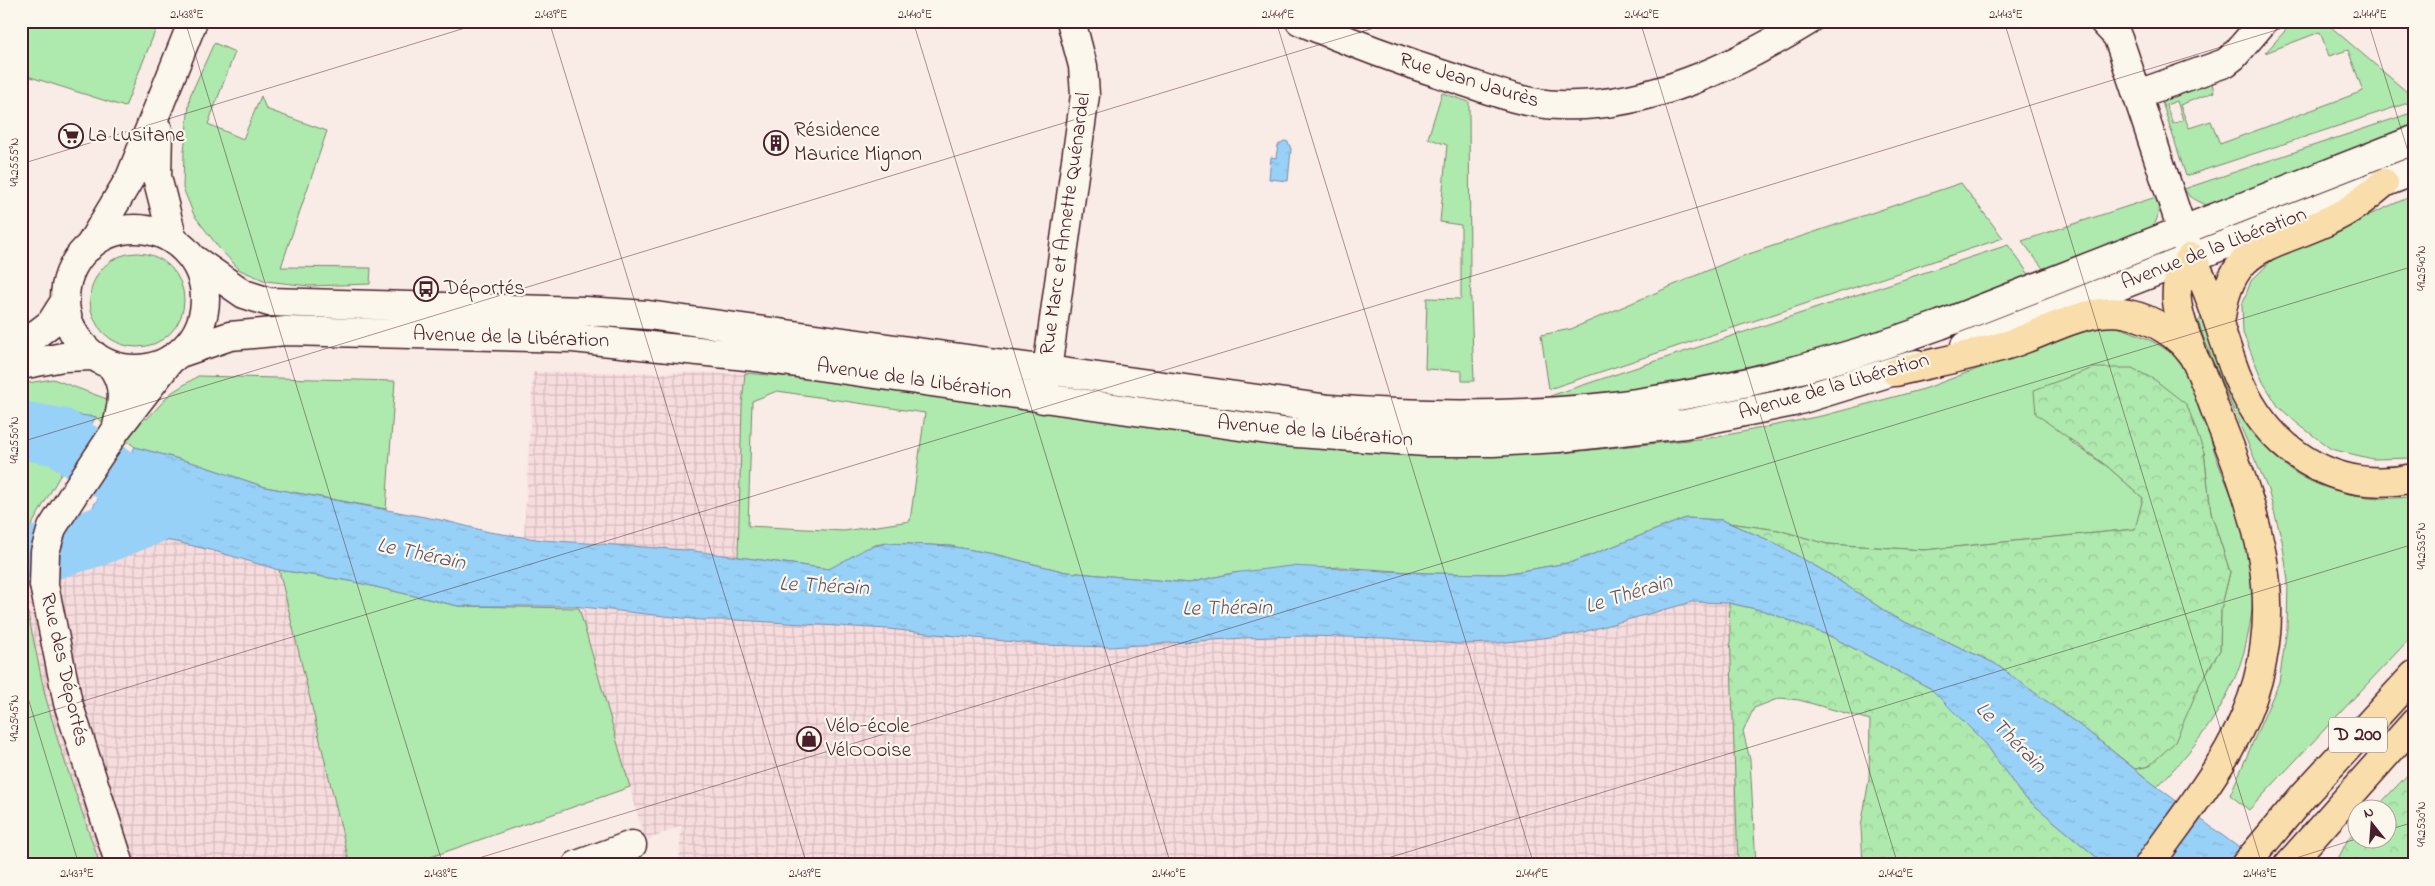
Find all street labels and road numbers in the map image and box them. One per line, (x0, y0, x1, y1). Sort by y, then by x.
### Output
street label: Rue Jean Jaurès (1395, 45, 1543, 117)
street label: Rue Marc et Annette Quénardel (1033, 91, 1099, 357)
street label: Avenue de la Libération (2117, 200, 2311, 298)
street label: Avenue de la Libération (412, 320, 610, 356)
street label: Avenue de la Libération (1735, 345, 1933, 429)
street label: Avenue de la Libération (815, 351, 1013, 409)
street label: Avenue de la Libération (1216, 408, 1414, 456)
street label: Rue des Déportés (32, 591, 96, 749)
road number: D 200 (2329, 718, 2387, 752)

